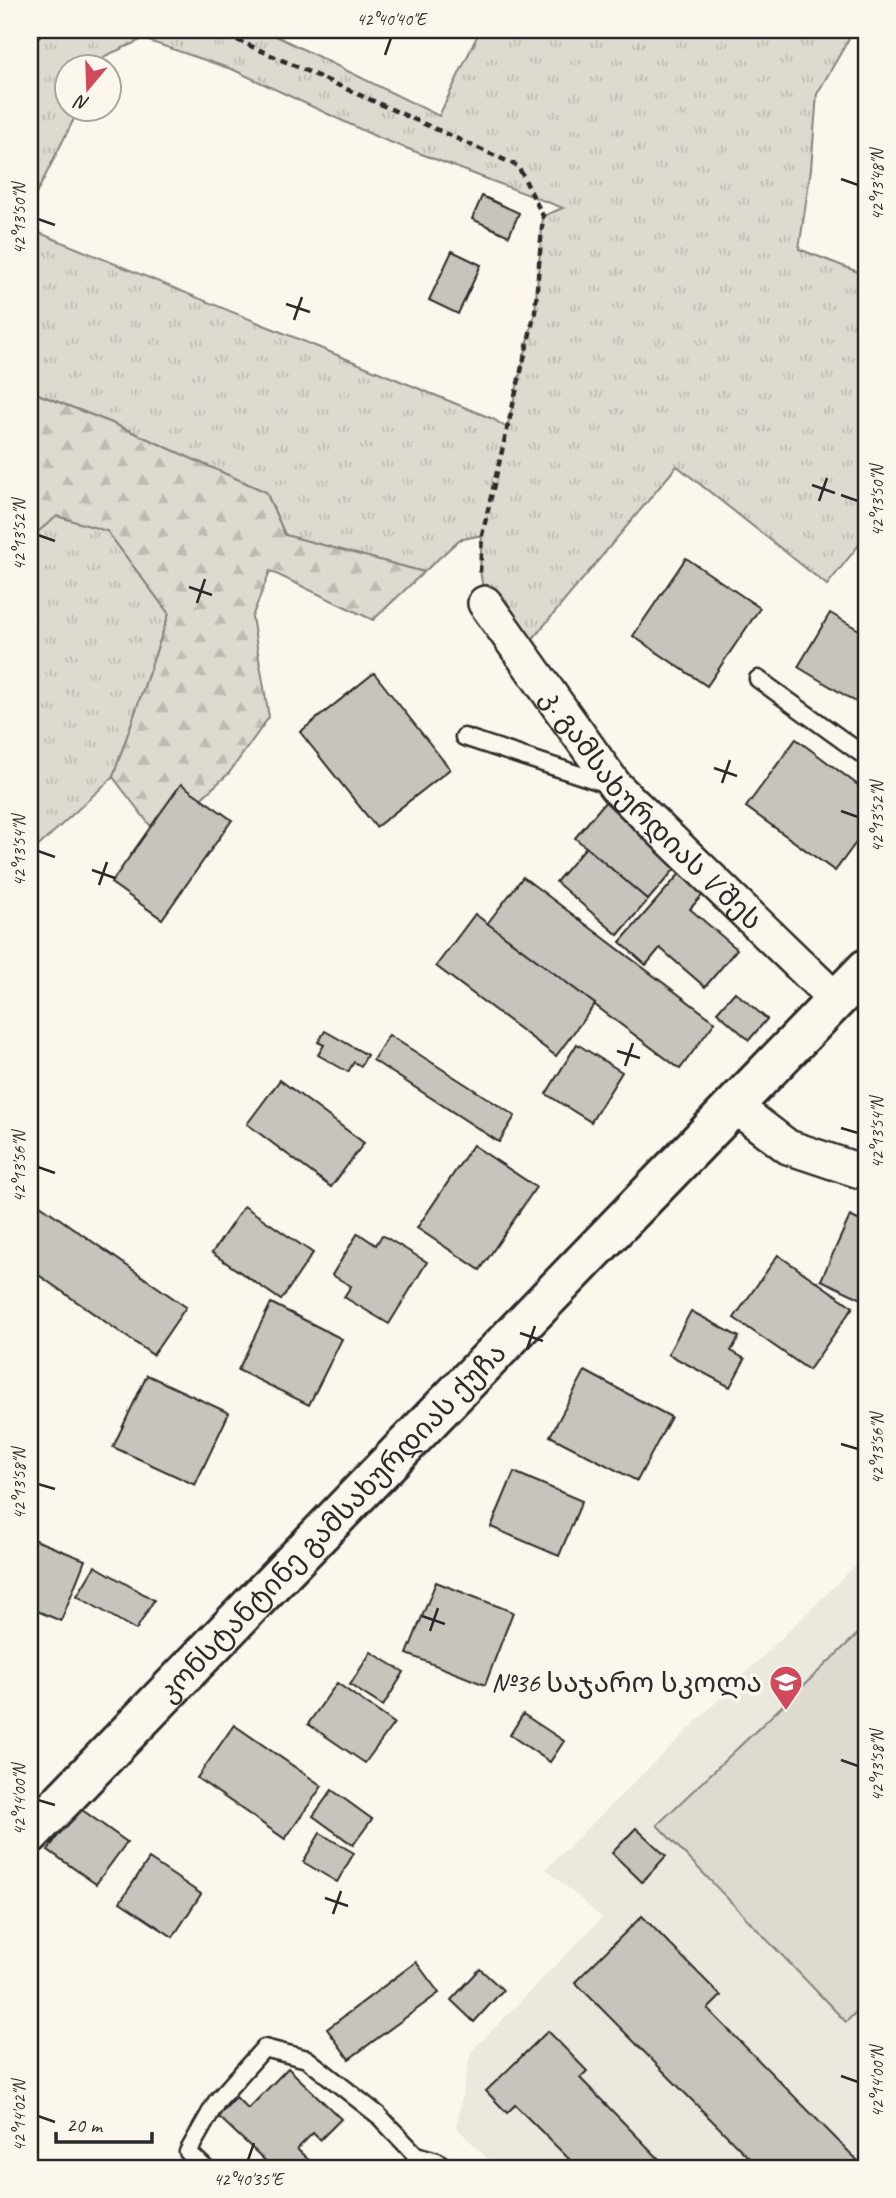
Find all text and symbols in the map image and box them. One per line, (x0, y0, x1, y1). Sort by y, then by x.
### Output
text: 42°40'40"E (356, 8, 428, 30)
north arrow (52, 52, 122, 122)
text: N (70, 89, 92, 116)
text: 42°13'48"N (866, 146, 888, 220)
text: 42°13'50"N (8, 180, 30, 254)
text: 42°13'50"N (866, 462, 888, 536)
text: 42°13'52"N (8, 496, 30, 570)
street label: კ. გამსახურდიას V შეს (534, 681, 770, 937)
text: 42°13'52"N (866, 778, 888, 852)
text: 42°13'54"N (8, 812, 30, 886)
text: 42°13'54"N (866, 1094, 888, 1168)
text: 42°13'56"N (8, 1128, 30, 1202)
street label: კონსტანტინე გამსახურდიას ქუჩა (150, 1335, 513, 1709)
text: 42°13'56"N (866, 1410, 888, 1484)
text: 42°13'58"N (8, 1445, 30, 1519)
school or university icon: №36 საჯარო სკოლა (767, 1663, 805, 1712)
place label: №36 საჯარო სკოლა (491, 1665, 762, 1700)
text: 42°13'58"N (866, 1727, 888, 1801)
text: 42°14'00"N (8, 1761, 30, 1835)
text: 42°14'00"N (866, 2043, 888, 2117)
text: 42°14'02"N (8, 2077, 30, 2151)
scale bar (56, 2100, 152, 2144)
text: 20 m (66, 2112, 104, 2138)
text: 42°40'35"E (213, 2168, 285, 2190)

